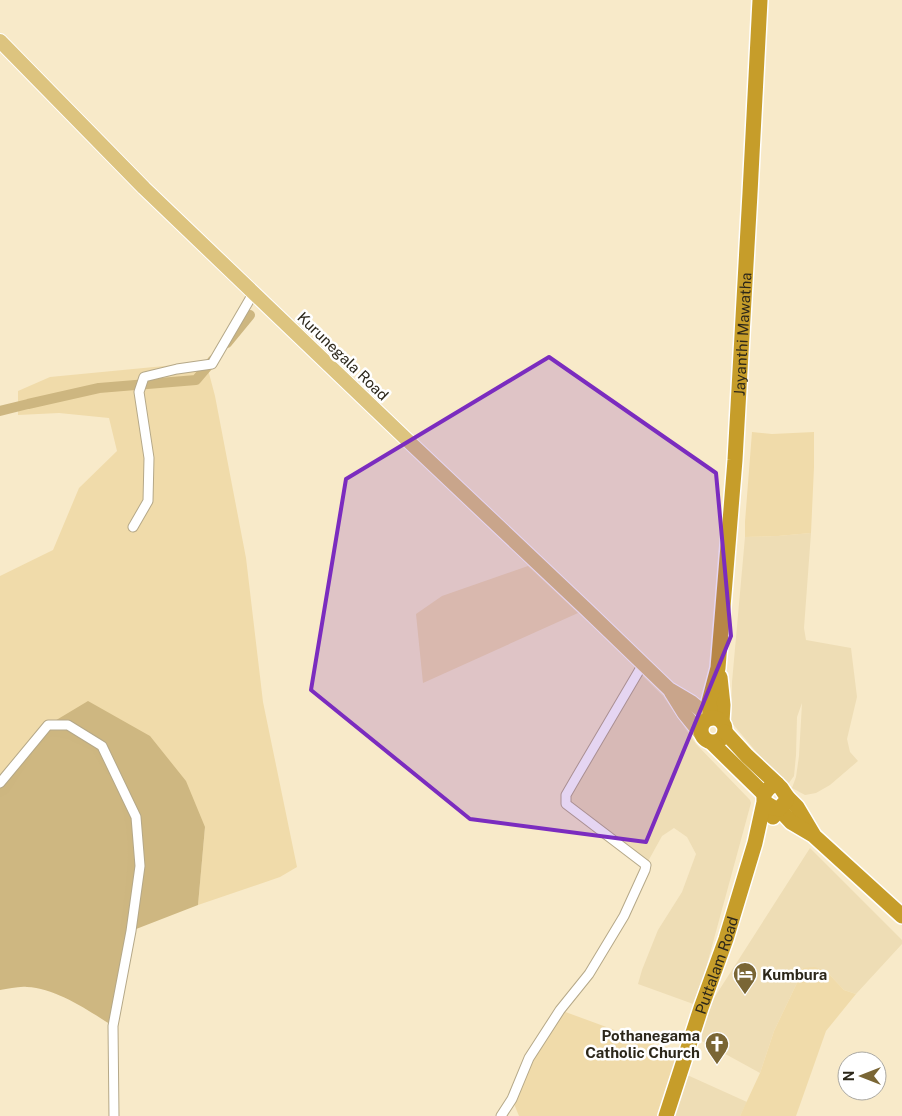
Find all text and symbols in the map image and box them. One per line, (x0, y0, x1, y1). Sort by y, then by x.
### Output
street label: Jayanthi Mawatha (730, 272, 754, 396)
street label: Kurunegala Road (294, 308, 392, 404)
street label: Puttalam Road (691, 914, 741, 1016)
hotel icon: Kumbura (732, 961, 758, 995)
place label: Kumbura (762, 966, 827, 983)
place label: Pothanegama Catholic Church (585, 1027, 700, 1061)
church icon: Pothanegama Catholic Church (704, 1031, 730, 1065)
north arrow (837, 1051, 887, 1101)
text: N (841, 1071, 857, 1081)

